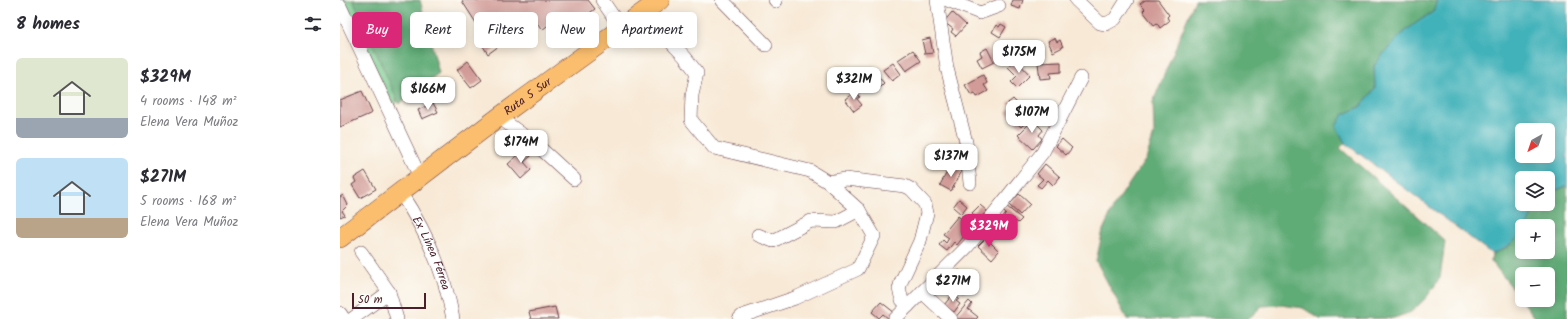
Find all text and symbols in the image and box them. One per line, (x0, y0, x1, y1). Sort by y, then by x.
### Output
text: 8 homes (16, 11, 80, 38)
chip: Buy (352, 12, 402, 48)
chip: Rent (410, 12, 466, 48)
chip: Filters (474, 12, 538, 48)
chip: New (546, 12, 599, 48)
chip: Apartment (607, 12, 697, 48)
icon: filters (302, 13, 324, 35)
pin: $175M (991, 40, 1047, 74)
text: $175M (1002, 42, 1036, 63)
text: $329M (140, 64, 191, 91)
pin: $321M (826, 67, 882, 101)
text: $321M (836, 69, 872, 90)
street label: Ruta 5 Sur (500, 72, 557, 121)
icon: home (48, 74, 96, 122)
pin: $166M (400, 77, 456, 111)
text: $166M (410, 79, 446, 100)
text: 4 rooms · 148 m² (140, 91, 237, 112)
pin: $107M (1004, 100, 1060, 134)
text: $107M (1015, 102, 1049, 123)
text: Elena Vera Muñoz (140, 112, 238, 133)
north arrow (1515, 123, 1555, 163)
map controls (1515, 123, 1555, 307)
pin: $174M (493, 130, 549, 164)
text: $174M (504, 132, 538, 153)
pin: $137M (923, 144, 979, 178)
text: $137M (934, 146, 968, 167)
text: $271M (140, 164, 186, 191)
button: layers (1515, 171, 1555, 211)
icon: home (48, 174, 96, 222)
text: 5 rooms · 168 m² (140, 191, 236, 212)
text: Elena Vera Muñoz (140, 212, 238, 233)
street label: Ex Línea Férrea (407, 213, 455, 293)
pin: $329M (961, 214, 1017, 248)
text: $329M (970, 216, 1008, 237)
button: + (1515, 219, 1555, 259)
button: − (1515, 267, 1555, 307)
pin: $271M (925, 269, 981, 303)
text: $271M (935, 271, 971, 292)
scale bar (352, 291, 426, 310)
text: 50 m (358, 291, 383, 309)

